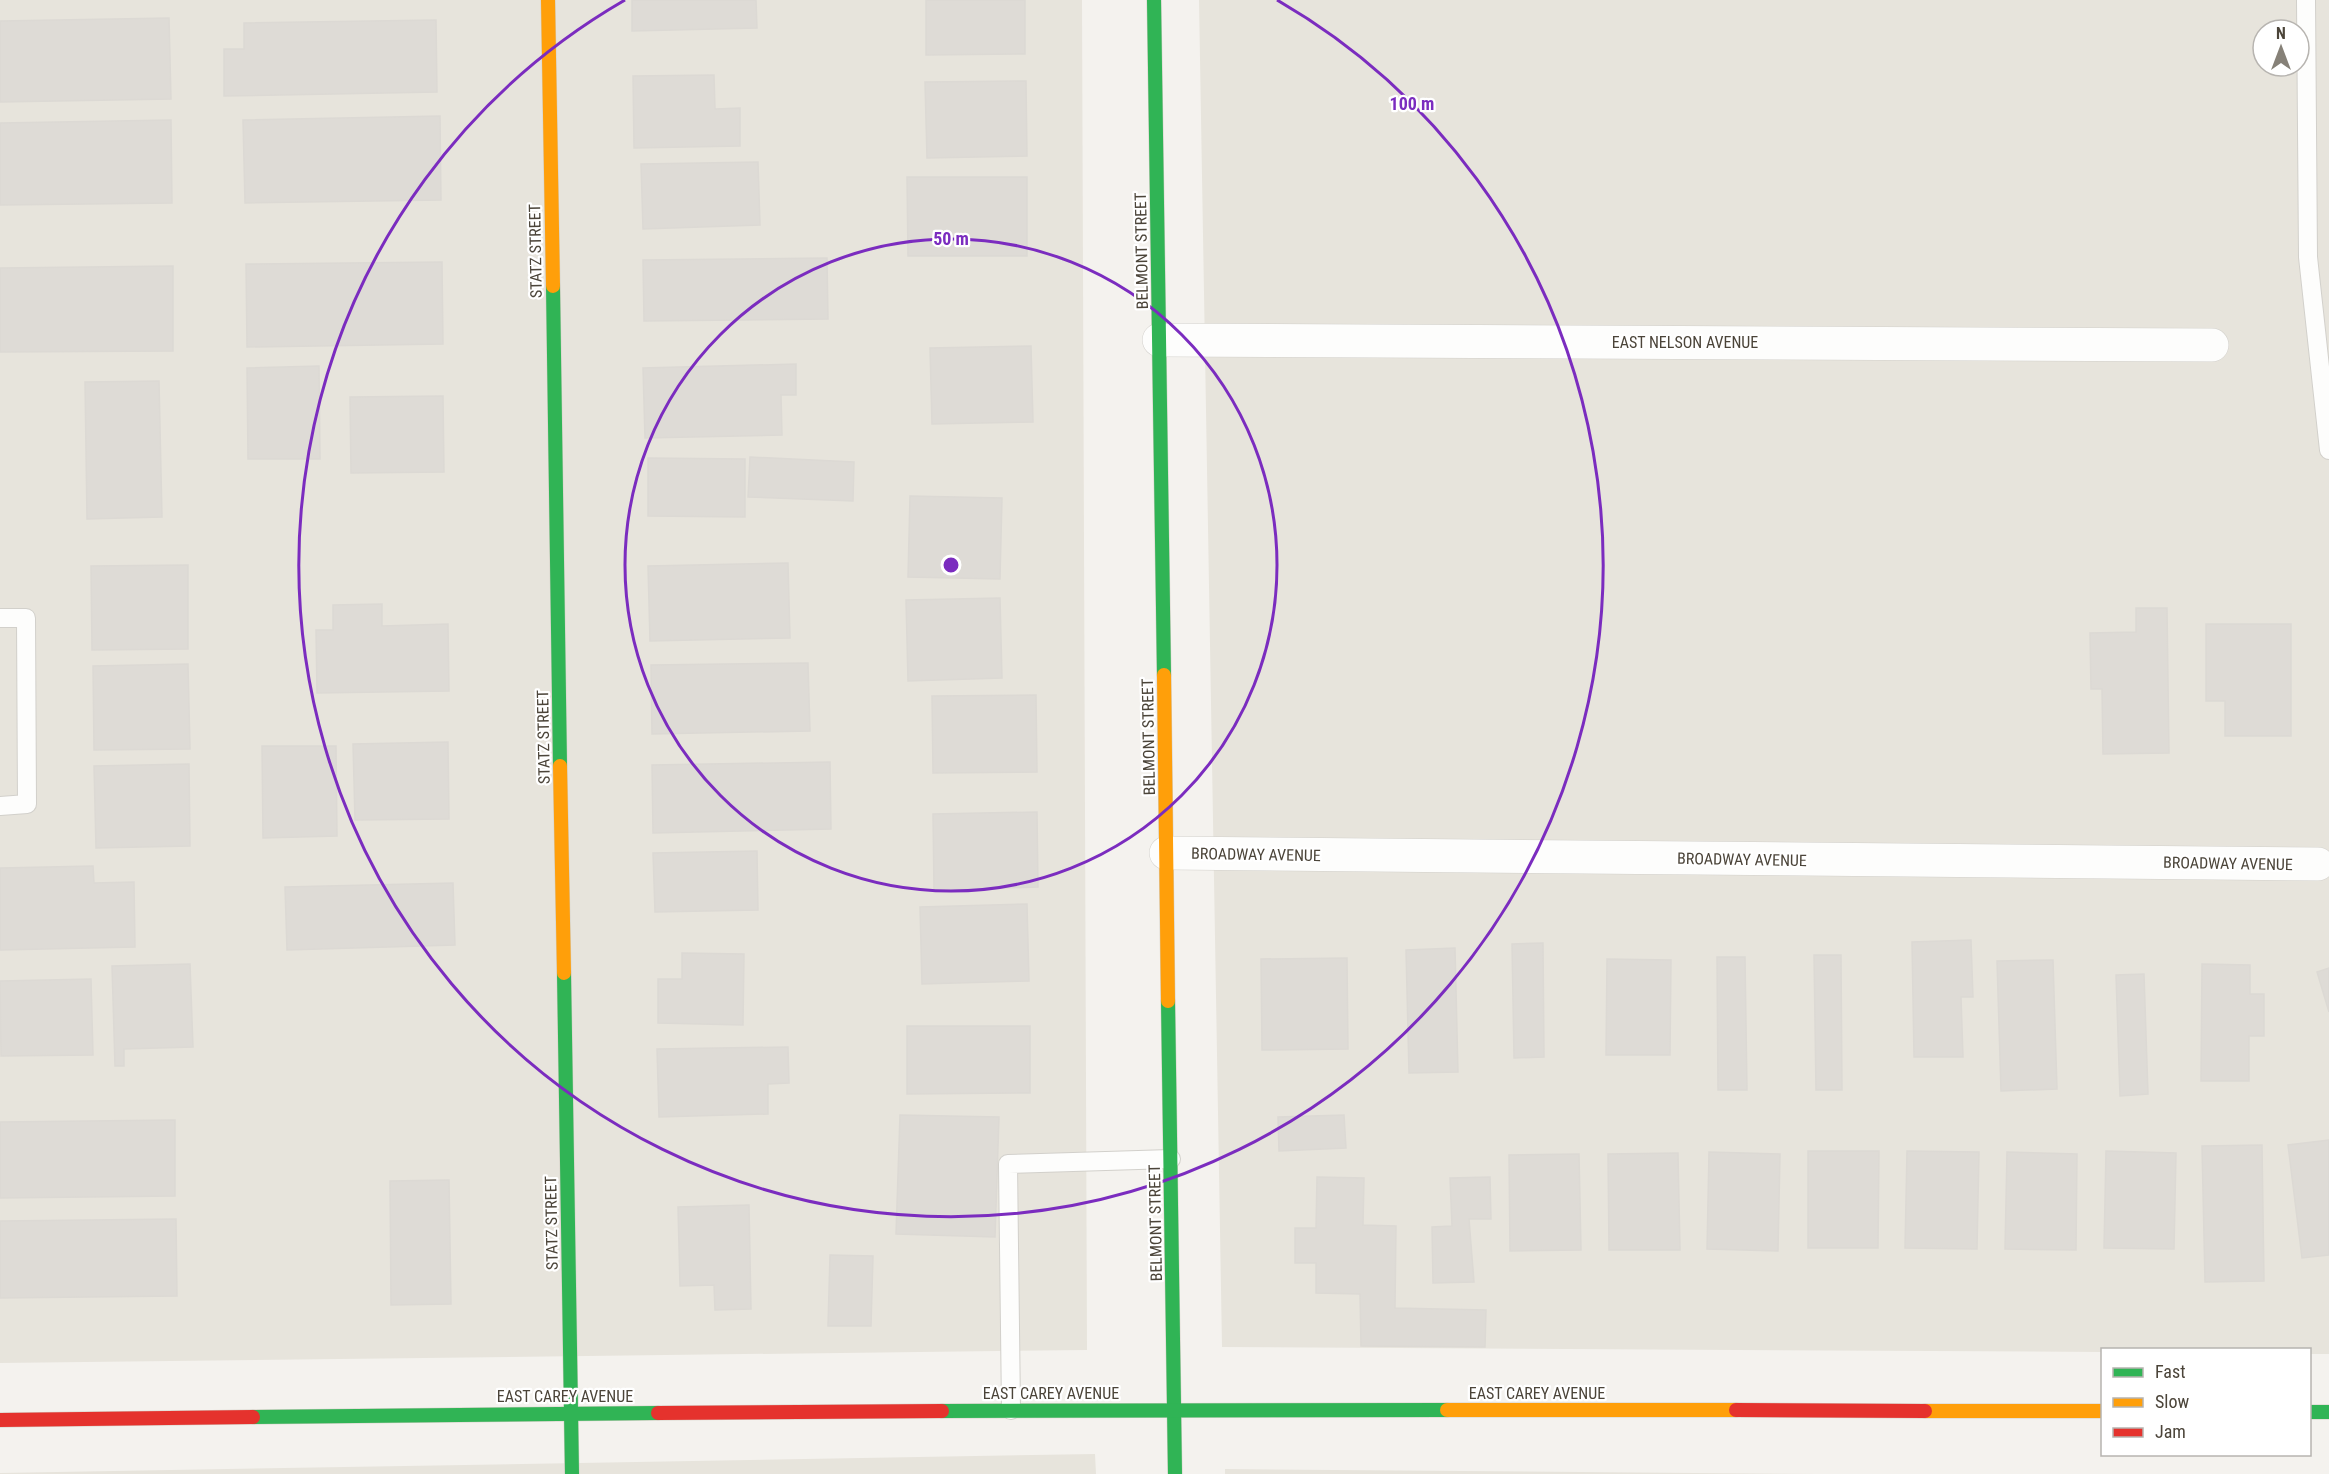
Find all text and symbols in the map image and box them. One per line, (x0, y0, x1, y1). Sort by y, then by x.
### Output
north arrow (2251, 18, 2311, 78)
text: N (2276, 24, 2286, 43)
text: 100 m (1390, 93, 1434, 114)
street label: BELMONT STREET (1131, 192, 1152, 310)
street label: STATZ STREET (525, 204, 546, 298)
text: 50 m (933, 228, 969, 249)
street label: EAST NELSON AVENUE (1612, 333, 1758, 352)
centre of rings (941, 555, 961, 575)
street label: BELMONT STREET (1138, 678, 1159, 796)
street label: STATZ STREET (533, 690, 554, 784)
street label: BROADWAY AVENUE (1191, 844, 1321, 865)
street label: BROADWAY AVENUE (1677, 849, 1807, 870)
street label: BROADWAY AVENUE (2163, 853, 2293, 874)
street label: BELMONT STREET (1145, 1164, 1166, 1282)
street label: STATZ STREET (541, 1176, 562, 1270)
legend (2101, 1348, 2311, 1456)
text: Fast (2155, 1361, 2186, 1382)
street label: EAST CAREY AVENUE (983, 1384, 1119, 1403)
street label: EAST CAREY AVENUE (1469, 1384, 1605, 1403)
street label: EAST CAREY AVENUE (497, 1387, 633, 1406)
text: Slow (2155, 1391, 2190, 1412)
text: Jam (2155, 1421, 2186, 1442)

